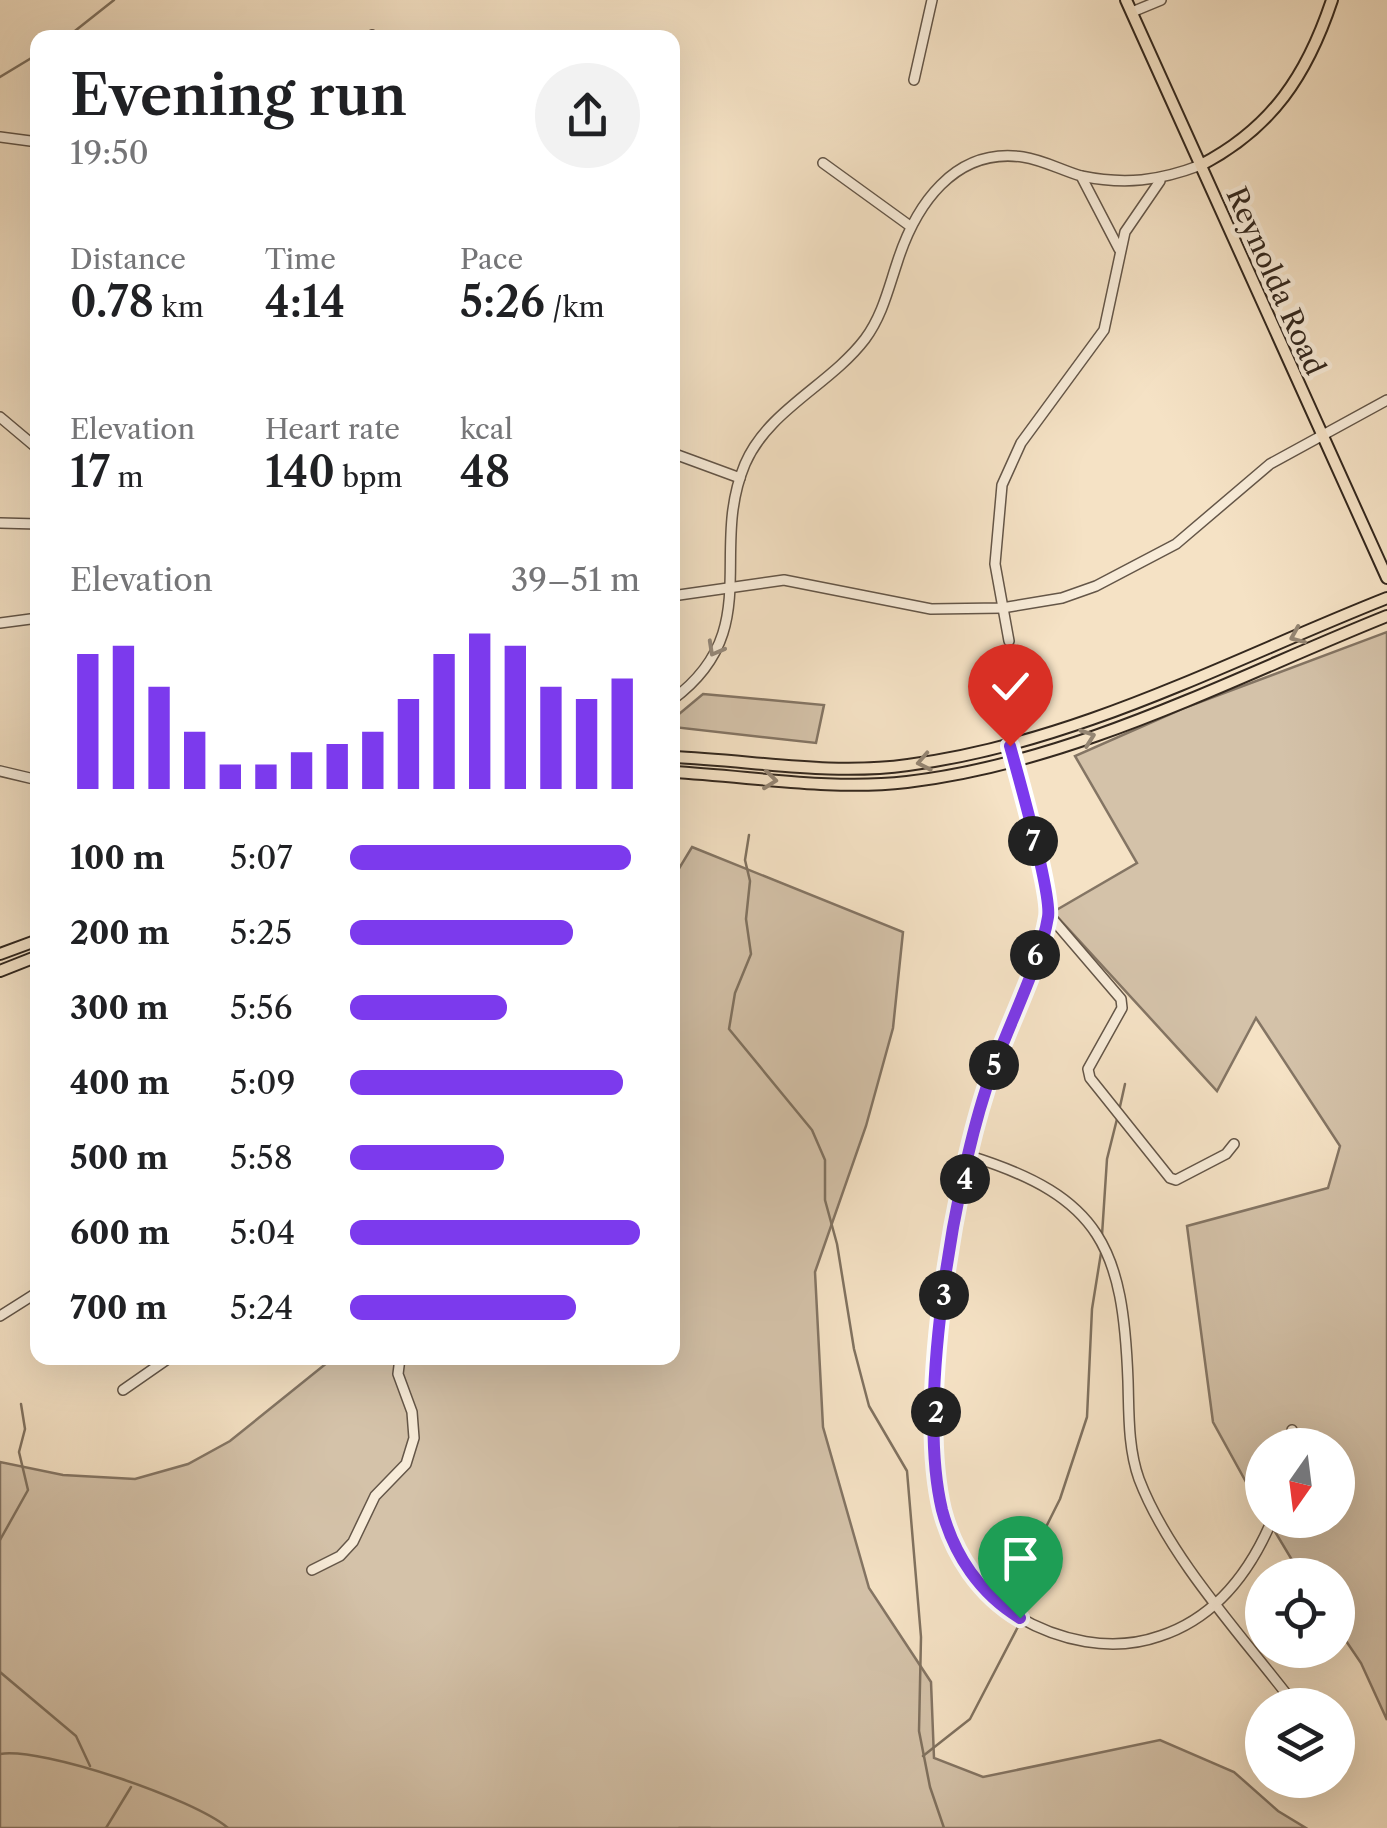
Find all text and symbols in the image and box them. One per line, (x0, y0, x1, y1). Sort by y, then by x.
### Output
text: Evening run (70, 62, 407, 129)
button: share (535, 63, 640, 168)
text: 19:50 (70, 133, 149, 172)
street label: Reynolda Road (1219, 182, 1333, 380)
text: Distance (70, 242, 186, 276)
text: Time (265, 242, 336, 276)
text: Pace (460, 242, 523, 276)
text: 0.78 (70, 276, 154, 328)
text: 4:14 (265, 276, 345, 328)
text: 5:26 (460, 276, 545, 328)
text: km (154, 290, 204, 324)
text: /km (545, 290, 605, 324)
text: Elevation (70, 412, 195, 446)
text: Heart rate (265, 412, 400, 446)
text: kcal (460, 412, 513, 446)
text: 17 (70, 446, 110, 498)
text: 140 (265, 446, 335, 498)
text: 48 (460, 446, 510, 498)
text: m (110, 460, 144, 494)
text: bpm (335, 460, 403, 494)
text: Elevation (70, 560, 213, 599)
text: 39–51 m (511, 560, 640, 599)
one-way arrow (1289, 624, 1307, 644)
one-way arrow (708, 639, 728, 657)
pin (968, 644, 1053, 747)
icon: check (983, 659, 1038, 714)
one-way arrow (1079, 728, 1096, 749)
one-way arrow (916, 751, 933, 772)
one-way arrow (762, 769, 778, 790)
pin: 7 (1008, 816, 1058, 866)
text: 7 (1026, 824, 1040, 858)
text: 100 m (70, 838, 165, 877)
text: 5:07 (230, 838, 292, 877)
text: 200 m (70, 913, 170, 952)
text: 5:25 (230, 913, 292, 952)
pin: 6 (1010, 930, 1060, 980)
text: 6 (1027, 938, 1043, 972)
text: 300 m (70, 988, 169, 1027)
text: 5:56 (230, 988, 292, 1027)
pin: 5 (969, 1040, 1019, 1090)
text: 5 (986, 1048, 1002, 1082)
text: 400 m (70, 1063, 170, 1102)
text: 5:09 (230, 1063, 295, 1102)
text: 500 m (70, 1138, 168, 1177)
text: 5:58 (230, 1138, 293, 1177)
pin: 4 (940, 1154, 990, 1204)
text: 4 (957, 1162, 973, 1196)
text: 600 m (70, 1213, 170, 1252)
text: 5:04 (230, 1213, 295, 1252)
pin: 3 (919, 1270, 969, 1320)
text: 3 (936, 1278, 952, 1312)
text: 700 m (70, 1288, 167, 1327)
text: 5:24 (230, 1288, 293, 1327)
pin: 2 (911, 1387, 961, 1437)
text: 2 (928, 1395, 944, 1429)
north arrow (1245, 1428, 1355, 1538)
map controls (1245, 1428, 1355, 1798)
pin (978, 1516, 1063, 1619)
icon: arrive (993, 1531, 1048, 1586)
button: locate (1245, 1558, 1355, 1668)
button: layers (1245, 1688, 1355, 1798)

